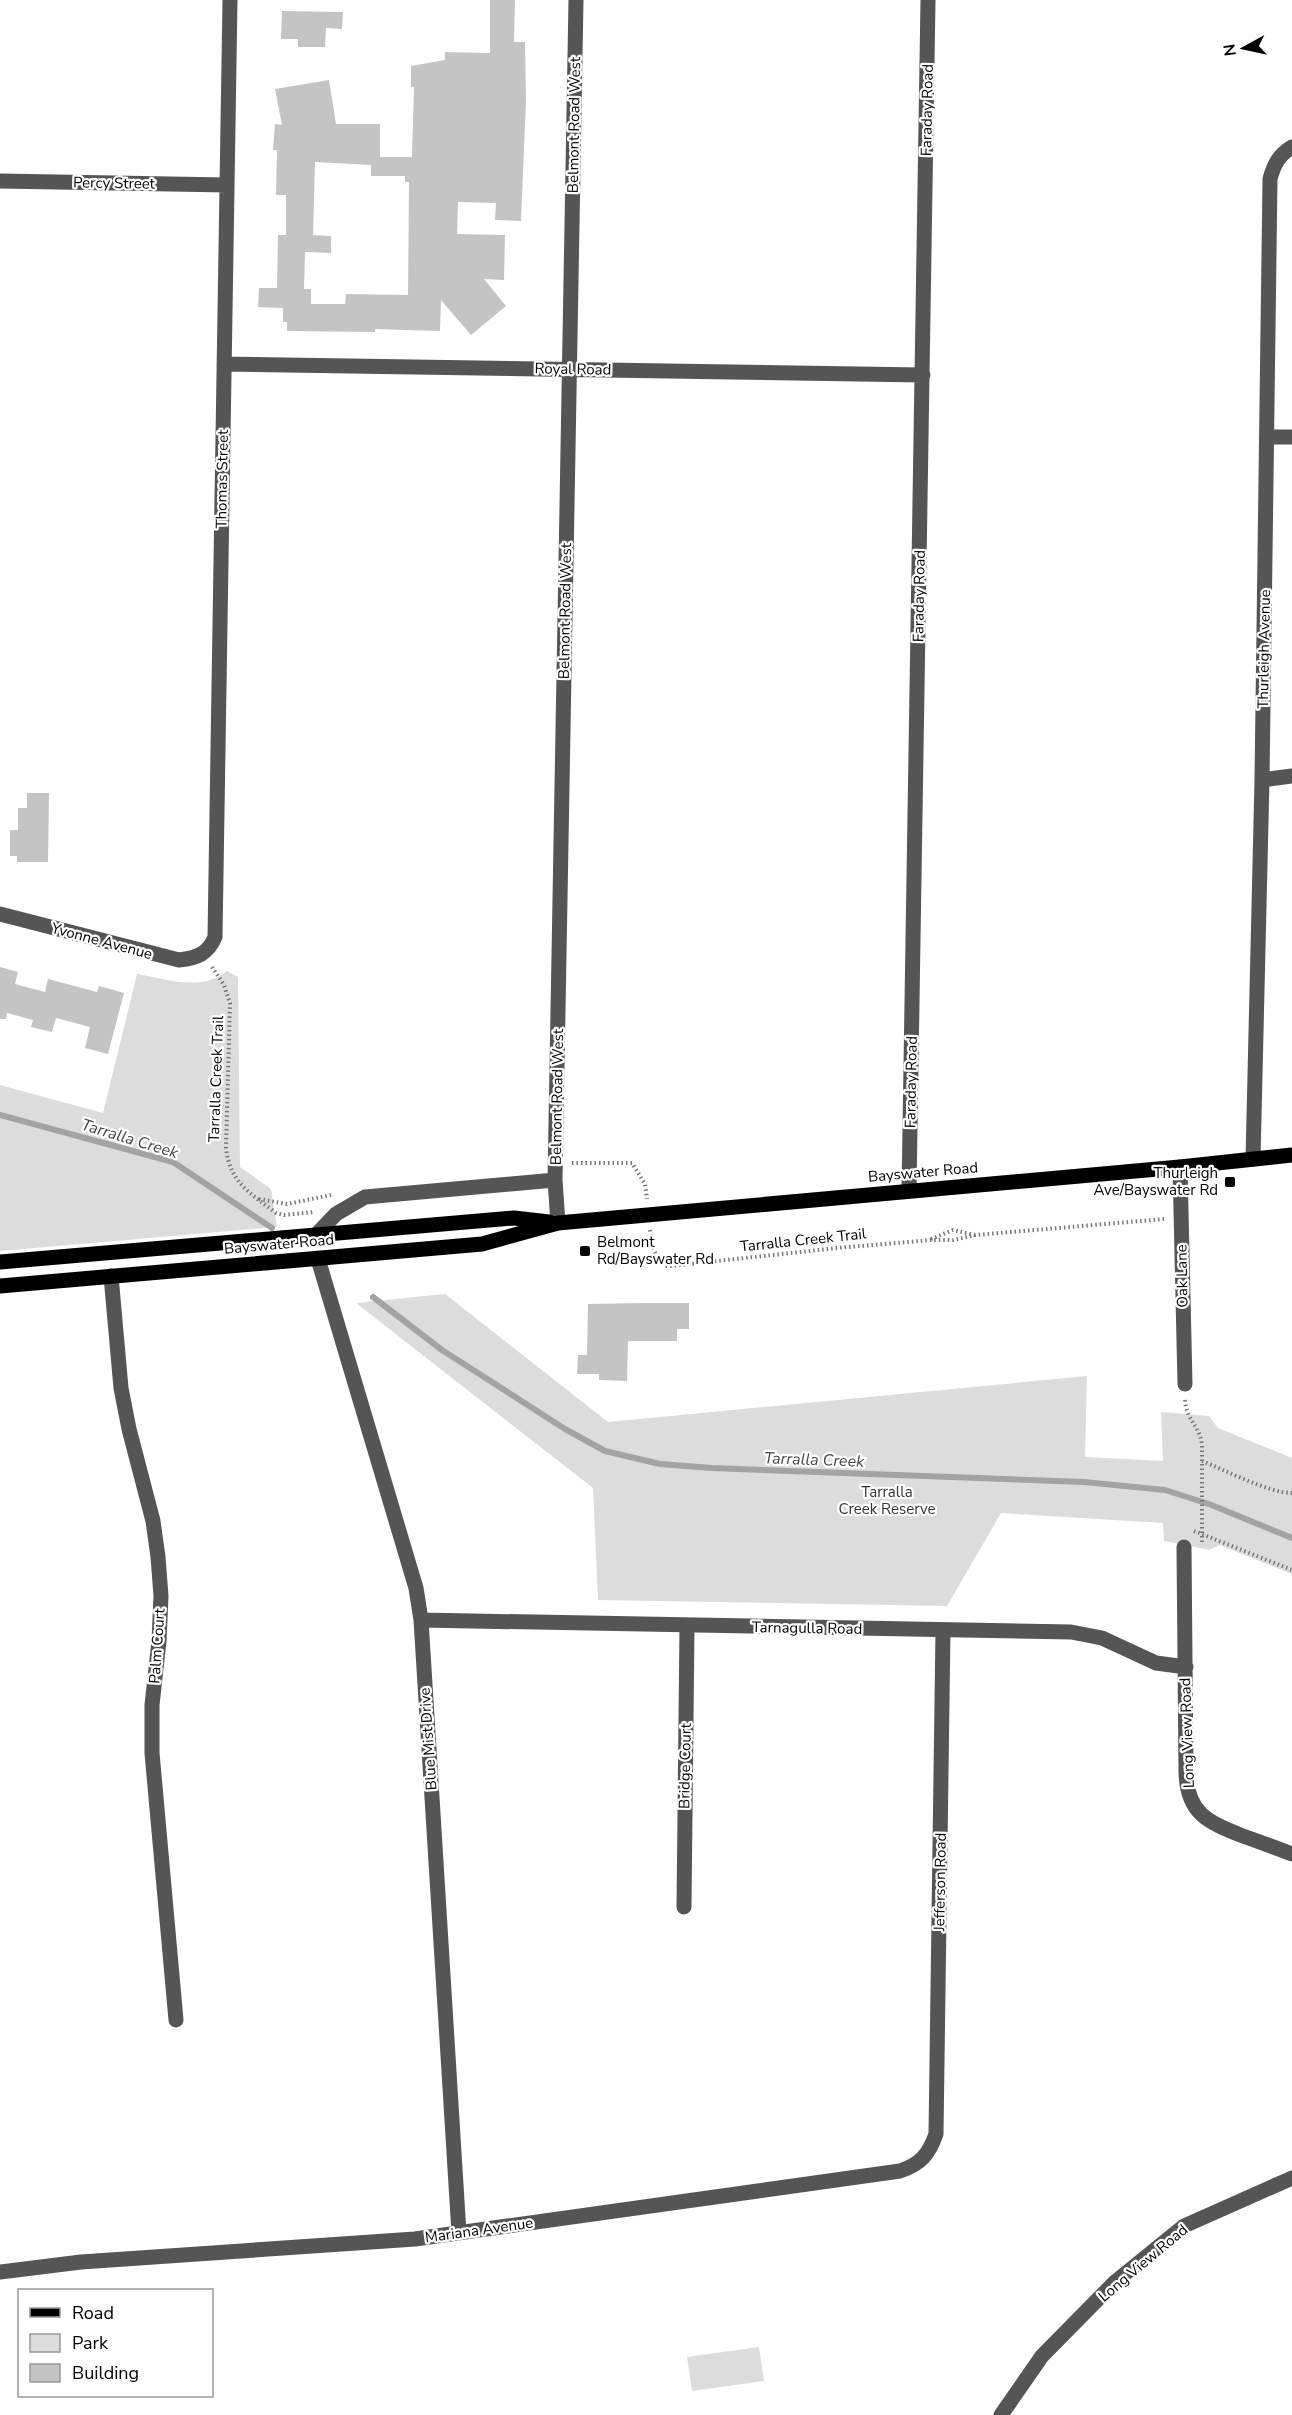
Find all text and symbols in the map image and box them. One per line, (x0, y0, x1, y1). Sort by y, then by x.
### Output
north arrow (1214, 18, 1274, 78)
text: N (1218, 42, 1242, 57)
street label: Belmont Road West (563, 56, 585, 193)
street label: Faraday Road (916, 64, 938, 156)
street label: Percy Street (73, 172, 156, 194)
street label: Royal Road (534, 358, 612, 380)
street label: Thomas Street (211, 429, 233, 529)
street label: Belmont Road West (554, 542, 576, 679)
street label: Faraday Road (908, 550, 930, 642)
street label: Thurleigh Avenue (1253, 589, 1275, 709)
street label: Yvonne Avenue (48, 918, 155, 964)
street label: Tarralla Creek Trail (204, 1015, 228, 1143)
street label: Belmont Road West (546, 1028, 568, 1165)
street label: Faraday Road (900, 1036, 922, 1128)
water label: Tarralla Creek (79, 1114, 182, 1164)
street label: Bayswater Road (867, 1157, 979, 1187)
place label: Thurleigh Ave/Bayswater Rd (1094, 1163, 1218, 1200)
marker: Thurleigh Ave/Bayswater Rd (1223, 1175, 1237, 1189)
street label: Tarralla Creek Trail (739, 1223, 868, 1257)
street label: Bayswater Road (223, 1229, 335, 1259)
place label: Belmont Rd/Bayswater Rd (597, 1232, 714, 1269)
marker: Belmont Rd/Bayswater Rd (578, 1244, 592, 1258)
street label: Oak Lane (1171, 1244, 1193, 1308)
water label: Tarralla Creek (763, 1447, 865, 1473)
park label: Tarralla Creek Reserve (838, 1482, 936, 1519)
street label: Palm Court (144, 1607, 170, 1684)
street label: Tarnagulla Road (752, 1617, 862, 1639)
street label: Long View Road (1175, 1677, 1199, 1789)
street label: Blue Mist Drive (414, 1687, 442, 1791)
street label: Bridge Court (674, 1722, 696, 1809)
street label: Jefferson Road (929, 1833, 951, 1932)
street label: Mariana Avenue (424, 2213, 534, 2247)
street label: Long View Road (1094, 2220, 1192, 2306)
legend (18, 2289, 213, 2397)
text: Road (72, 2301, 114, 2325)
text: Park (72, 2331, 109, 2355)
text: Building (72, 2361, 139, 2385)

